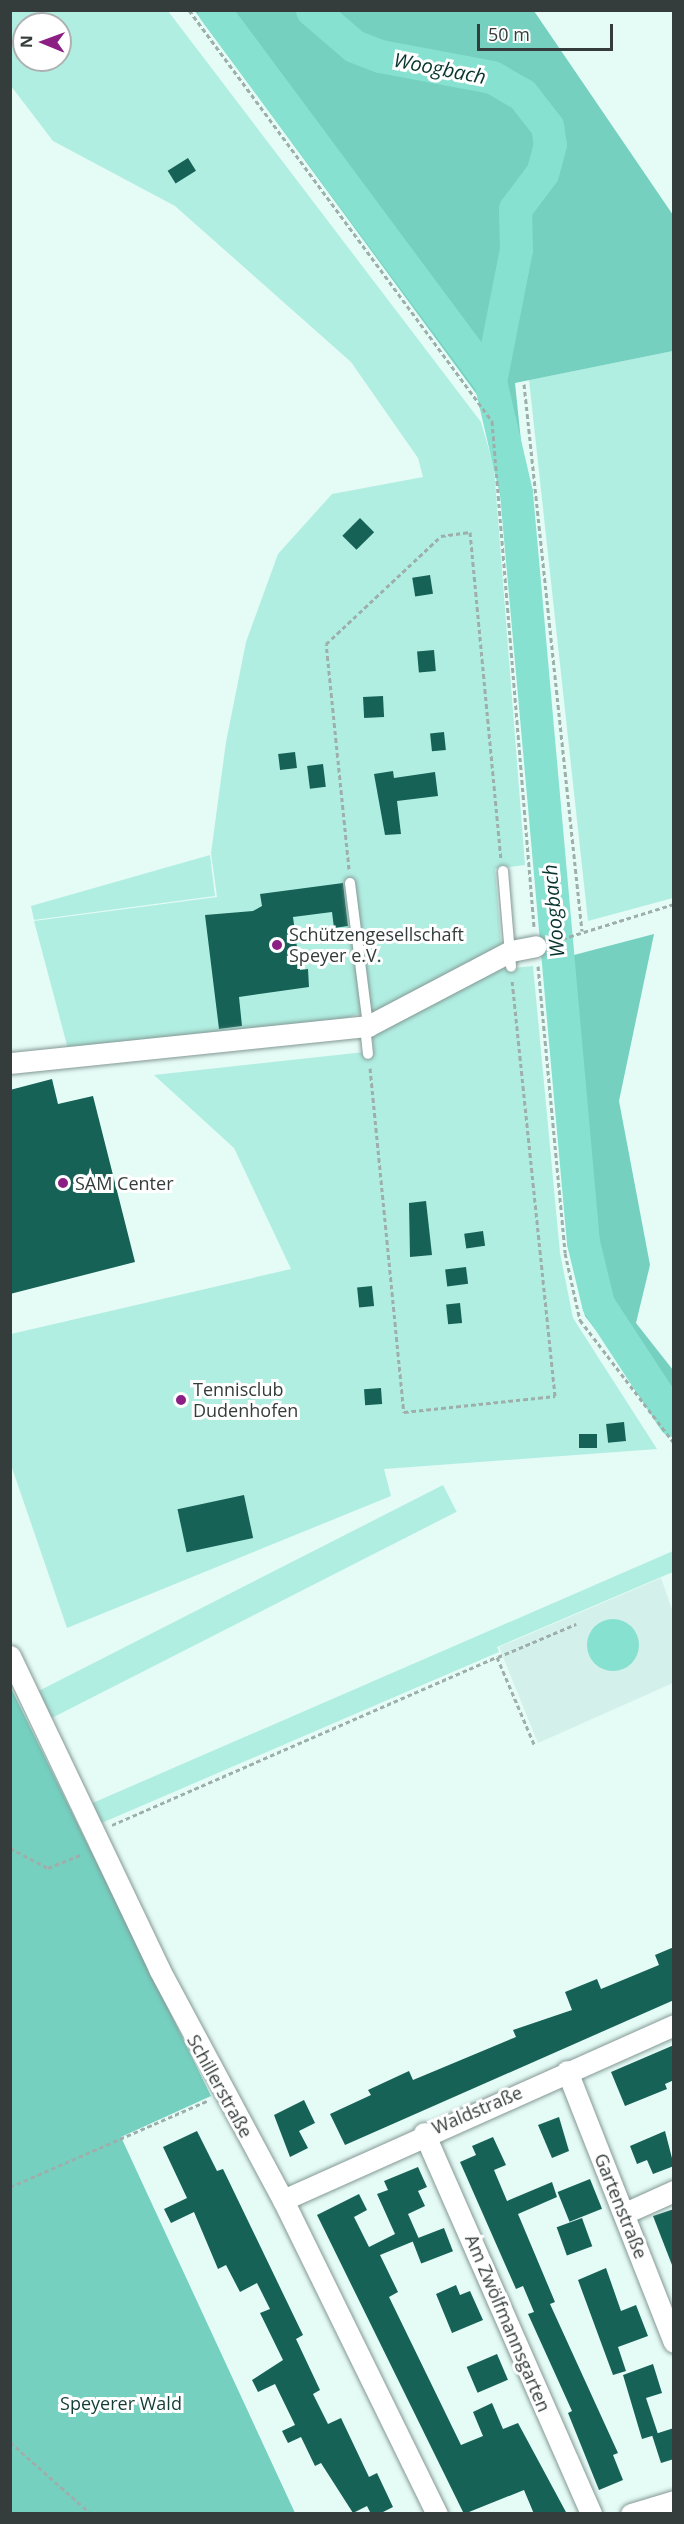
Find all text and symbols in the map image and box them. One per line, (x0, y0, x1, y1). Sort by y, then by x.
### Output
north arrow (12, 12, 72, 72)
scale bar (480, 12, 616, 50)
text: 50 m (488, 22, 530, 46)
text: N (15, 35, 37, 48)
water label: Woogbach (392, 47, 488, 89)
water label: Woogbach (537, 863, 569, 959)
place label: Schützengesellschaft Speyer e.V. (289, 924, 464, 966)
marker: Schützengesellschaft Speyer e.V. (270, 938, 284, 952)
place label: SAM Center (75, 1172, 173, 1194)
marker: SAM Center (56, 1176, 70, 1190)
place label: Tennisclub Dudenhofen (193, 1379, 298, 1422)
marker: Tennisclub Dudenhofen (174, 1393, 188, 1407)
street label: Schillerstraße (183, 2031, 257, 2141)
street label: Waldstraße (429, 2081, 525, 2139)
street label: Gartenstraße (590, 2150, 652, 2262)
street label: Am Zwölfmannsgarten (461, 2231, 555, 2415)
park label: Speyerer Wald (60, 2392, 182, 2414)

